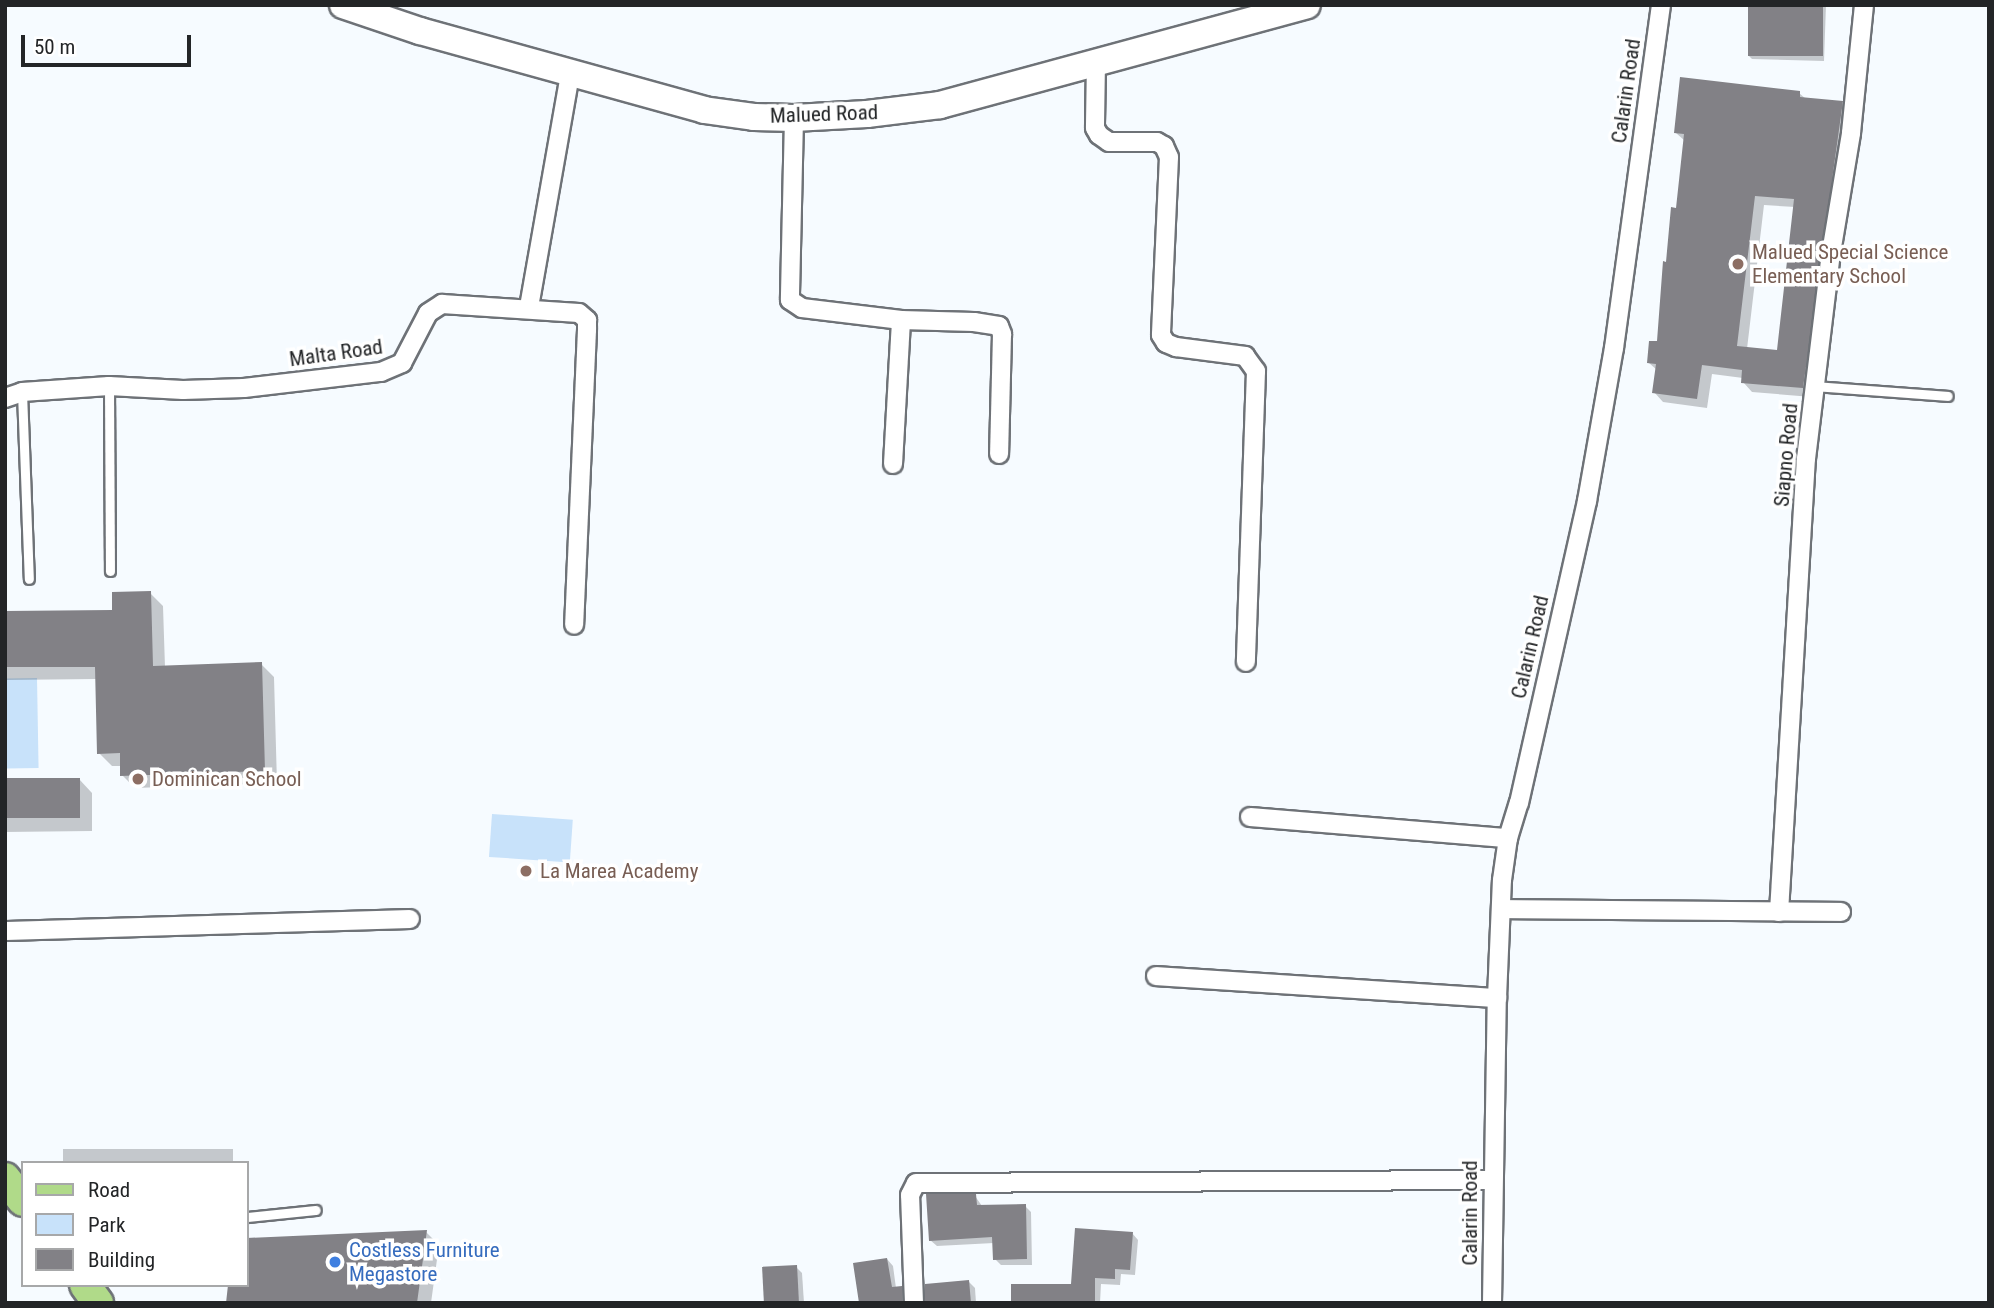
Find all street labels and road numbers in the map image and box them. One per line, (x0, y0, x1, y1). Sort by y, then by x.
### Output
street label: Calarin Road (1606, 37, 1646, 145)
street label: Malued Road (770, 100, 878, 128)
street label: Malta Road (288, 334, 384, 372)
street label: Siapno Road (1769, 402, 1803, 508)
street label: Calarin Road (1506, 593, 1554, 701)
street label: Calarin Road (1457, 1160, 1483, 1266)

